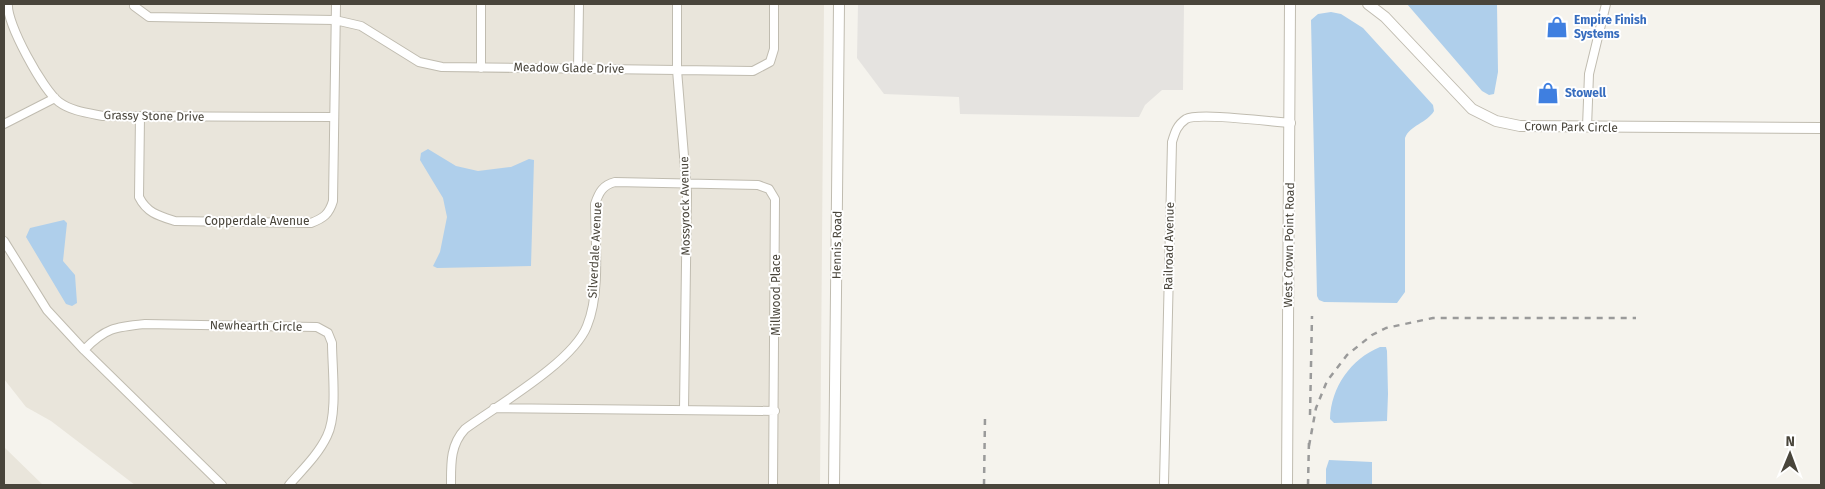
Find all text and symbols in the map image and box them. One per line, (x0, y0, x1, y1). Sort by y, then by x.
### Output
place label: Empire Finish Systems (1574, 13, 1647, 41)
shop icon: Empire Finish Systems (1544, 14, 1570, 40)
street label: Meadow Glade Drive (513, 60, 625, 76)
shop icon: Stowell (1535, 80, 1561, 106)
place label: Stowell (1565, 86, 1606, 100)
street label: Grassy Stone Drive (104, 108, 204, 124)
street label: Crown Park Circle (1524, 119, 1618, 135)
street label: Mossyrock Avenue (677, 156, 693, 256)
street label: West Crown Point Road (1281, 182, 1297, 308)
street label: Silverdale Avenue (585, 201, 605, 299)
street label: Railroad Avenue (1161, 202, 1177, 290)
street label: Hennis Road (829, 211, 845, 279)
street label: Copperdale Avenue (204, 214, 310, 228)
street label: Millwood Place (769, 254, 783, 336)
street label: Newhearth Circle (210, 318, 302, 334)
north arrow (1765, 429, 1815, 479)
text: N (1785, 433, 1795, 450)

